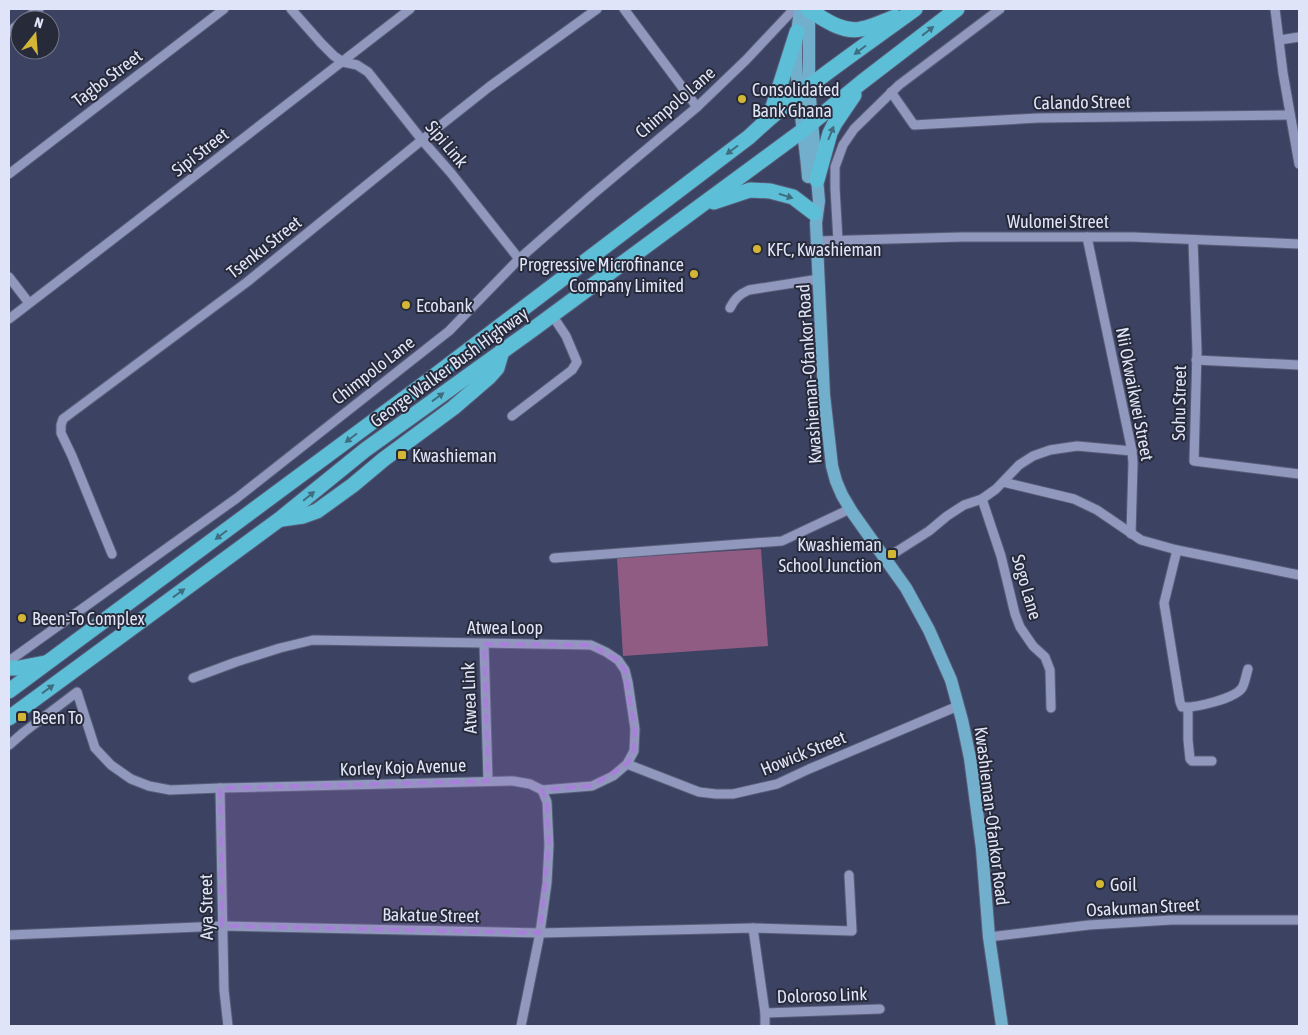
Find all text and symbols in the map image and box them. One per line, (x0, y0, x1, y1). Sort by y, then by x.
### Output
north arrow (10, 10, 60, 60)
text: N (33, 14, 45, 31)
one-way arrow (921, 26, 935, 36)
one-way arrow (854, 44, 867, 55)
street label: Tagbo Street (68, 45, 146, 111)
street label: Chimpolo Lane (631, 62, 719, 142)
place label: Consolidated Bank Ghana (752, 79, 840, 121)
street label: Calando Street (1033, 91, 1131, 113)
marker: Consolidated Bank Ghana (736, 93, 748, 105)
street label: Sipi Link (421, 116, 473, 172)
street label: Sipi Street (167, 123, 233, 181)
one-way arrow (827, 125, 835, 140)
one-way arrow (725, 145, 739, 155)
one-way arrow (779, 192, 794, 200)
street label: Tsenku Street (223, 211, 305, 283)
street label: Wulomei Street (1007, 211, 1109, 232)
place label: KFC, Kwashieman (767, 239, 882, 260)
marker: KFC, Kwashieman (751, 243, 763, 255)
place label: Progressive Microfinance Company Limited (519, 254, 684, 296)
marker: Progressive Microfinance Company Limited (688, 268, 700, 280)
street label: Kwashieman-Ofankor Road (792, 284, 826, 464)
place label: Ecobank (416, 295, 472, 316)
marker: Ecobank (400, 299, 412, 311)
street label: George Walker Bush Highway (366, 303, 532, 431)
street label: Nii Okwaikwei Street (1112, 325, 1158, 463)
street label: Chimpolo Lane (328, 331, 418, 409)
street label: Sohu Street (1168, 365, 1190, 441)
one-way arrow (432, 392, 445, 402)
one-way arrow (344, 433, 358, 443)
place label: Kwashieman (412, 445, 497, 466)
marker: Kwashieman (396, 449, 408, 461)
one-way arrow (303, 490, 316, 501)
one-way arrow (215, 529, 228, 540)
place label: Kwashieman School Junction (779, 534, 882, 576)
marker: Kwashieman School Junction (886, 548, 898, 560)
street label: Sogo Lane (1008, 552, 1046, 622)
one-way arrow (172, 588, 186, 598)
place label: Been-To Complex (32, 608, 145, 629)
marker: Been-To Complex (16, 612, 28, 624)
street label: Atwea Loop (467, 617, 543, 638)
street label: Atwea Link (457, 662, 481, 734)
one-way arrow (41, 684, 55, 694)
place label: Been To (32, 707, 83, 728)
marker: Been To (16, 711, 28, 723)
street label: Kwashieman-Ofankor Road (971, 725, 1013, 907)
street label: Howick Street (757, 726, 849, 780)
street label: Korley Kojo Avenue (339, 754, 467, 780)
street label: Aya Street (195, 874, 217, 940)
place label: Goil (1110, 874, 1137, 895)
marker: Goil (1094, 878, 1106, 890)
street label: Osakuman Street (1086, 894, 1200, 920)
street label: Bakatue Street (382, 904, 480, 926)
street label: Doloroso Link (776, 983, 868, 1007)

